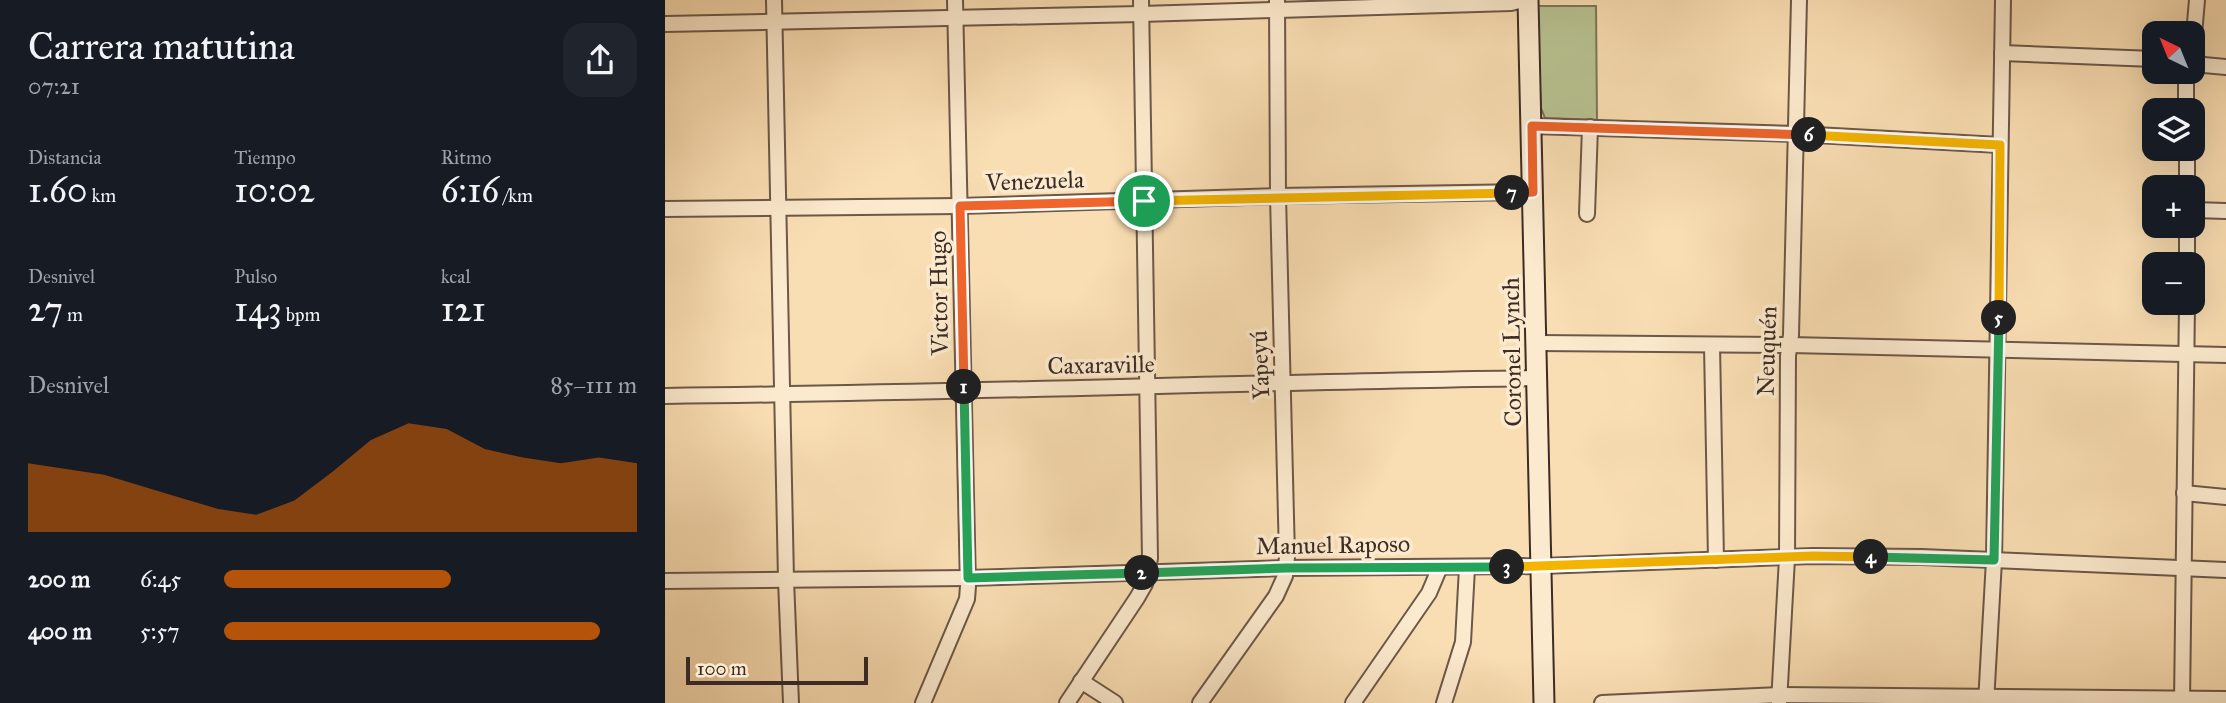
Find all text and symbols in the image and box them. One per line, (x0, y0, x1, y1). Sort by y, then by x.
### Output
north arrow (2142, 21, 2205, 84)
map controls (2142, 21, 2205, 315)
text: Carrera matutina (28, 23, 295, 69)
button: share (563, 23, 637, 97)
text: 07:21 (28, 72, 80, 100)
button: layers (2142, 98, 2205, 161)
pin: 6 (1791, 118, 1827, 152)
text: 6 (1804, 123, 1813, 146)
text: Distancia (28, 146, 101, 169)
text: Tiempo (234, 146, 296, 169)
text: Ritmo (441, 146, 492, 169)
street label: Venezuela (984, 164, 1086, 198)
text: 1.60 (28, 169, 87, 212)
text: 10:02 (234, 169, 315, 212)
text: 6:16 (441, 169, 499, 212)
pin (1114, 171, 1174, 231)
button: + (2142, 175, 2205, 238)
pin: 7 (1495, 176, 1529, 210)
text: 7 (1506, 181, 1517, 204)
icon: arrive (1125, 182, 1163, 220)
text: km (87, 184, 116, 207)
text: /km (499, 184, 533, 207)
street label: Victor Hugo (923, 230, 955, 357)
button: − (2142, 252, 2205, 315)
text: Desnivel (28, 265, 95, 288)
text: Pulso (234, 265, 277, 288)
text: kcal (441, 265, 471, 288)
street label: Coronel Lynch (1496, 277, 1528, 427)
text: 27 (28, 288, 63, 331)
text: 143 (234, 288, 282, 331)
text: 121 (441, 288, 486, 331)
pin: 5 (1981, 300, 2017, 336)
text: m (63, 303, 83, 326)
text: bpm (282, 303, 320, 326)
street label: Neuquén (1750, 305, 1784, 396)
text: 5 (1994, 306, 2003, 329)
street label: Yapeyú (1244, 329, 1276, 400)
street label: Caxaraville (1047, 349, 1155, 381)
pin: 1 (947, 370, 981, 404)
text: Desnivel (28, 371, 109, 399)
text: 85–111 m (551, 371, 637, 399)
text: 1 (960, 375, 967, 398)
street label: Manuel Raposo (1255, 529, 1411, 561)
pin: 4 (1853, 540, 1889, 574)
text: 4 (1865, 545, 1876, 568)
pin: 3 (1489, 550, 1525, 584)
text: 3 (1503, 555, 1510, 578)
pin: 2 (1125, 556, 1159, 590)
text: 2 (1137, 561, 1146, 584)
text: 200 m (28, 565, 90, 593)
text: 6:45 (140, 565, 181, 593)
text: 400 m (28, 617, 92, 645)
text: 5:57 (140, 617, 179, 645)
scale bar (686, 654, 868, 686)
text: 100 m (697, 657, 747, 680)

